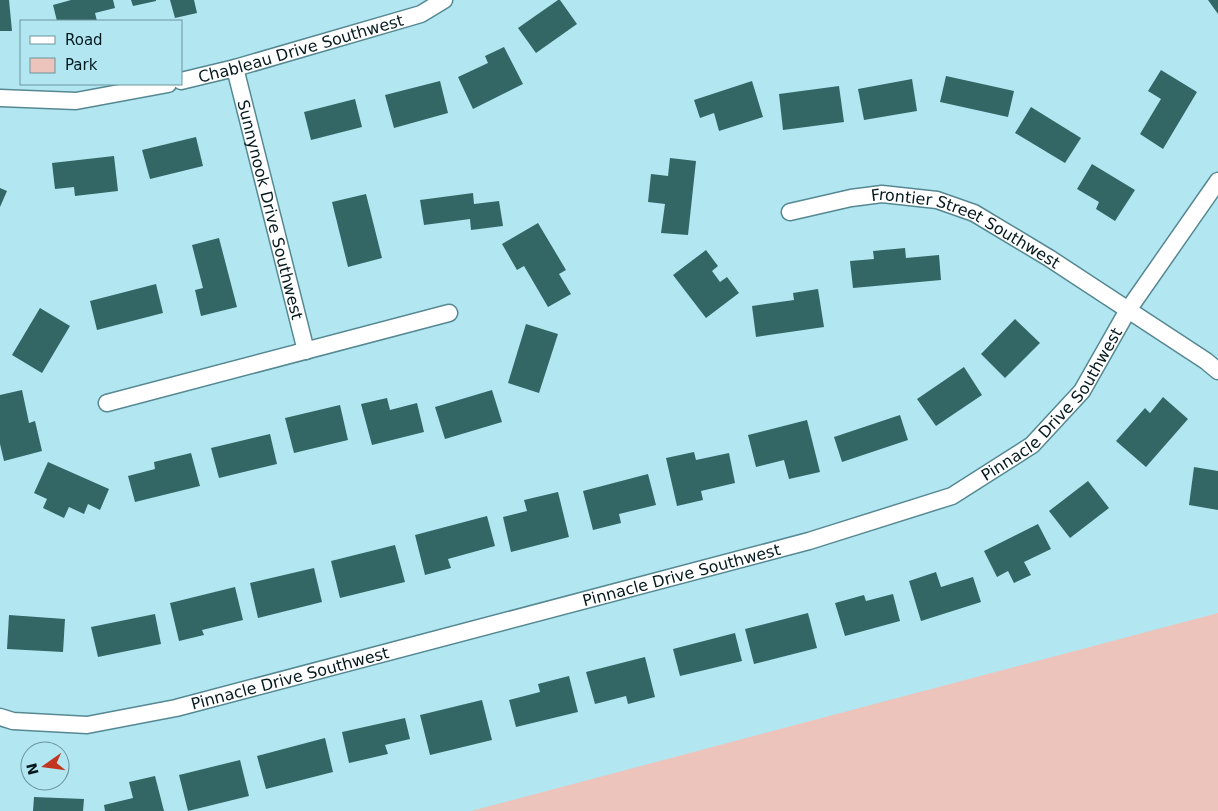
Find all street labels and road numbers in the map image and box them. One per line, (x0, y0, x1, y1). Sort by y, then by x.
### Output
street label: Chableau Drive Southwest (196, 11, 406, 87)
street label: Sunnynook Drive Southwest (233, 98, 307, 322)
street label: Frontier Street Southwest (870, 185, 1063, 273)
street label: Pinnacle Drive Southwest (978, 324, 1126, 485)
street label: Pinnacle Drive Southwest (581, 540, 783, 610)
street label: Pinnacle Drive Southwest (189, 643, 391, 714)

